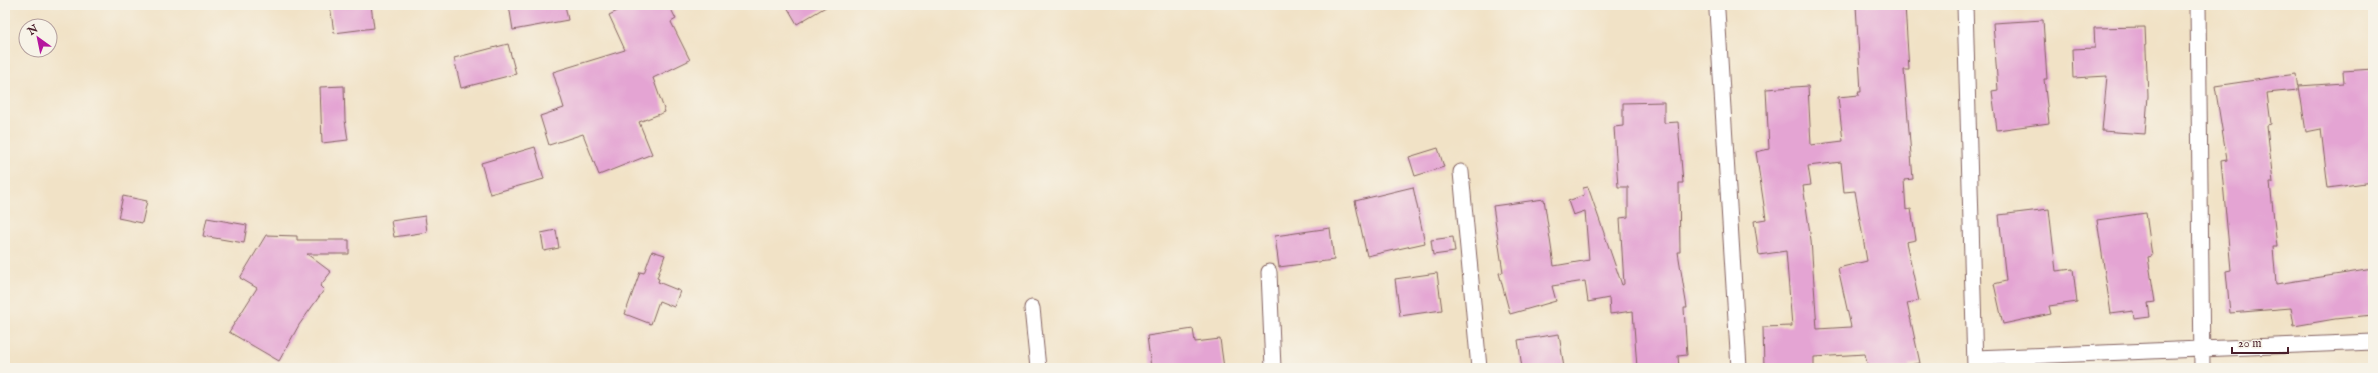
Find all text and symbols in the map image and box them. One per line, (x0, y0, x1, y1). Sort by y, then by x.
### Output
north arrow (18, 18, 58, 58)
text: N (24, 22, 41, 39)
scale bar (2232, 329, 2288, 355)
text: 20 m (2238, 336, 2261, 351)

